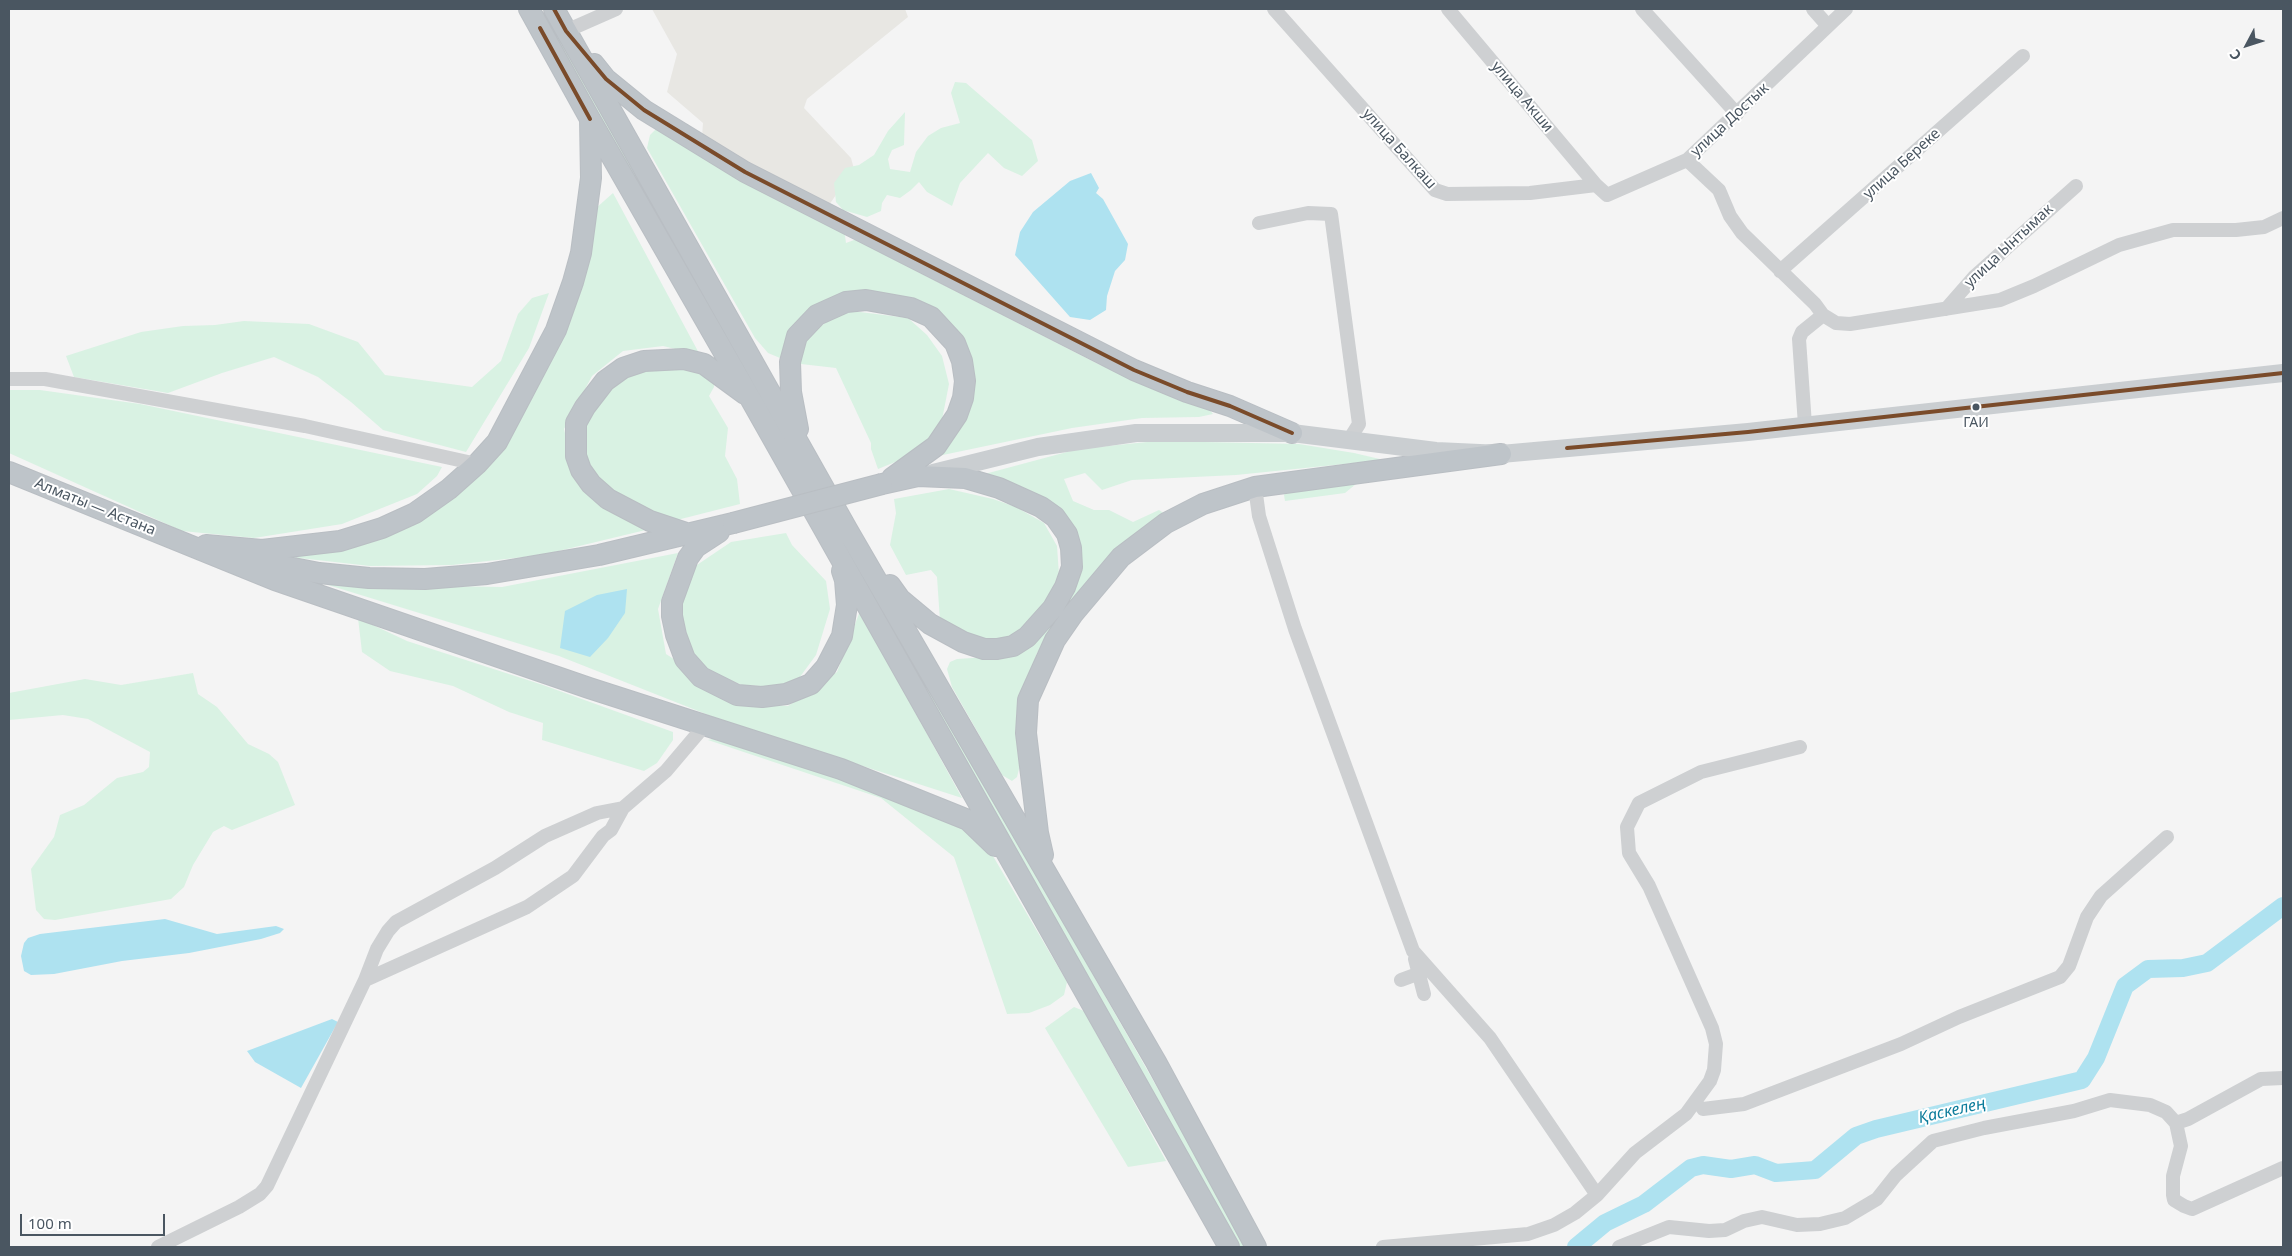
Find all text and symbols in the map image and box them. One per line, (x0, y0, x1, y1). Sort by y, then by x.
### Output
north arrow (2222, 20, 2272, 70)
text: С (2225, 45, 2245, 65)
street label: улица Акши (1487, 58, 1557, 136)
street label: улица Достык (1687, 79, 1773, 161)
street label: улица Балкаш (1358, 105, 1440, 193)
street label: улица Береке (1860, 125, 1944, 203)
street label: улица Ынтымак (1961, 200, 2057, 292)
marker: ГАИ (1971, 402, 1981, 412)
place label: ГАИ (1963, 415, 1989, 431)
street label: Алматы — Астана (32, 475, 158, 539)
water label: Қаскелең (1917, 1094, 1987, 1128)
scale bar (22, 1204, 168, 1236)
text: 100 m (28, 1213, 72, 1233)

